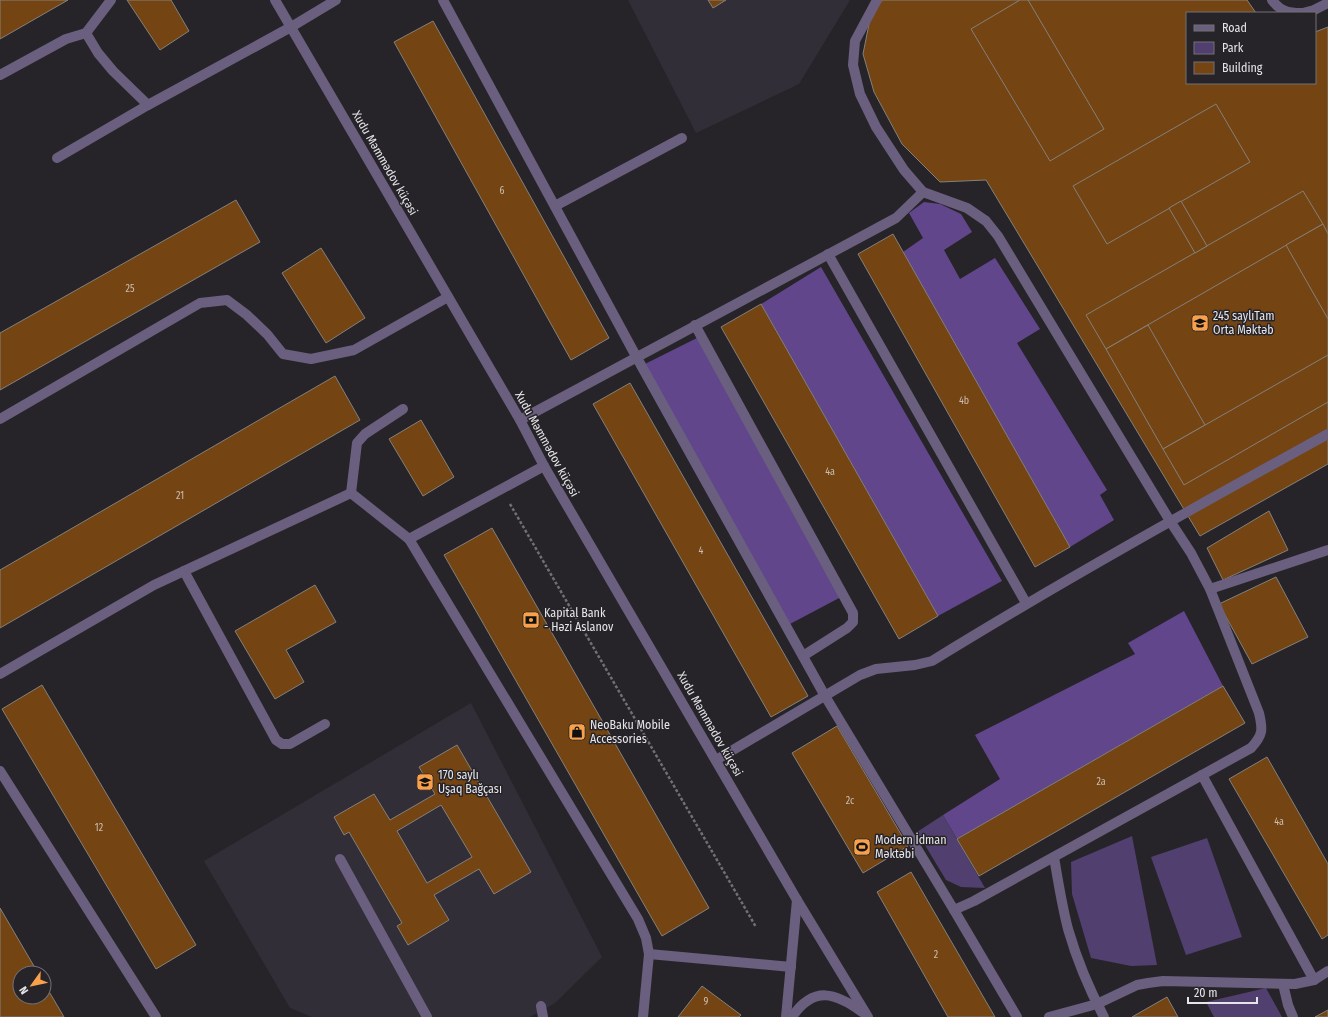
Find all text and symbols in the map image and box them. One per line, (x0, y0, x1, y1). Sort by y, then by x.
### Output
legend (1186, 12, 1316, 84)
text: Road (1222, 21, 1247, 35)
text: Park (1222, 41, 1244, 55)
text: Building (1222, 61, 1263, 75)
street label: Xudu Məmmədov küçəsi (349, 108, 421, 218)
house number: 6 (500, 185, 505, 197)
house number: 25 (126, 283, 135, 295)
place label: 245 saylıTam Orta Məktəb (1213, 309, 1274, 337)
school or university icon: 245 saylıTam Orta Məktəb (1190, 313, 1210, 333)
street label: Xudu Məmmədov küçəsi (512, 389, 582, 499)
house number: 4b (959, 395, 969, 407)
house number: 4a (825, 466, 835, 478)
house number: 21 (176, 490, 184, 502)
house number: 4 (699, 545, 704, 557)
place label: Kapital Bank - Həzi Aslanov (544, 606, 614, 634)
bank icon: Kapital Bank - Həzi Aslanov (521, 610, 541, 630)
street label: Xudu Məmmədov küçəsi (674, 669, 746, 779)
place label: NeoBaku Mobile Accessories (590, 718, 670, 746)
shop icon: NeoBaku Mobile Accessories (567, 722, 587, 742)
place label: 170 saylı Uşaq Bağçası (438, 768, 502, 796)
school or university icon: 170 saylı Uşaq Bağçası (415, 772, 435, 792)
house number: 2a (1096, 776, 1106, 788)
house number: 2c (846, 795, 855, 807)
house number: 4a (1274, 816, 1284, 828)
house number: 12 (95, 822, 104, 834)
place label: Modern İdman Məktəbi (875, 832, 947, 861)
sports icon: Modern İdman Məktəbi (852, 837, 872, 857)
house number: 2 (934, 949, 939, 961)
north arrow (12, 965, 52, 1005)
scale bar (1188, 979, 1257, 1005)
text: N (17, 984, 31, 996)
text: 20 m (1194, 986, 1218, 1000)
house number: 9 (704, 996, 709, 1008)

